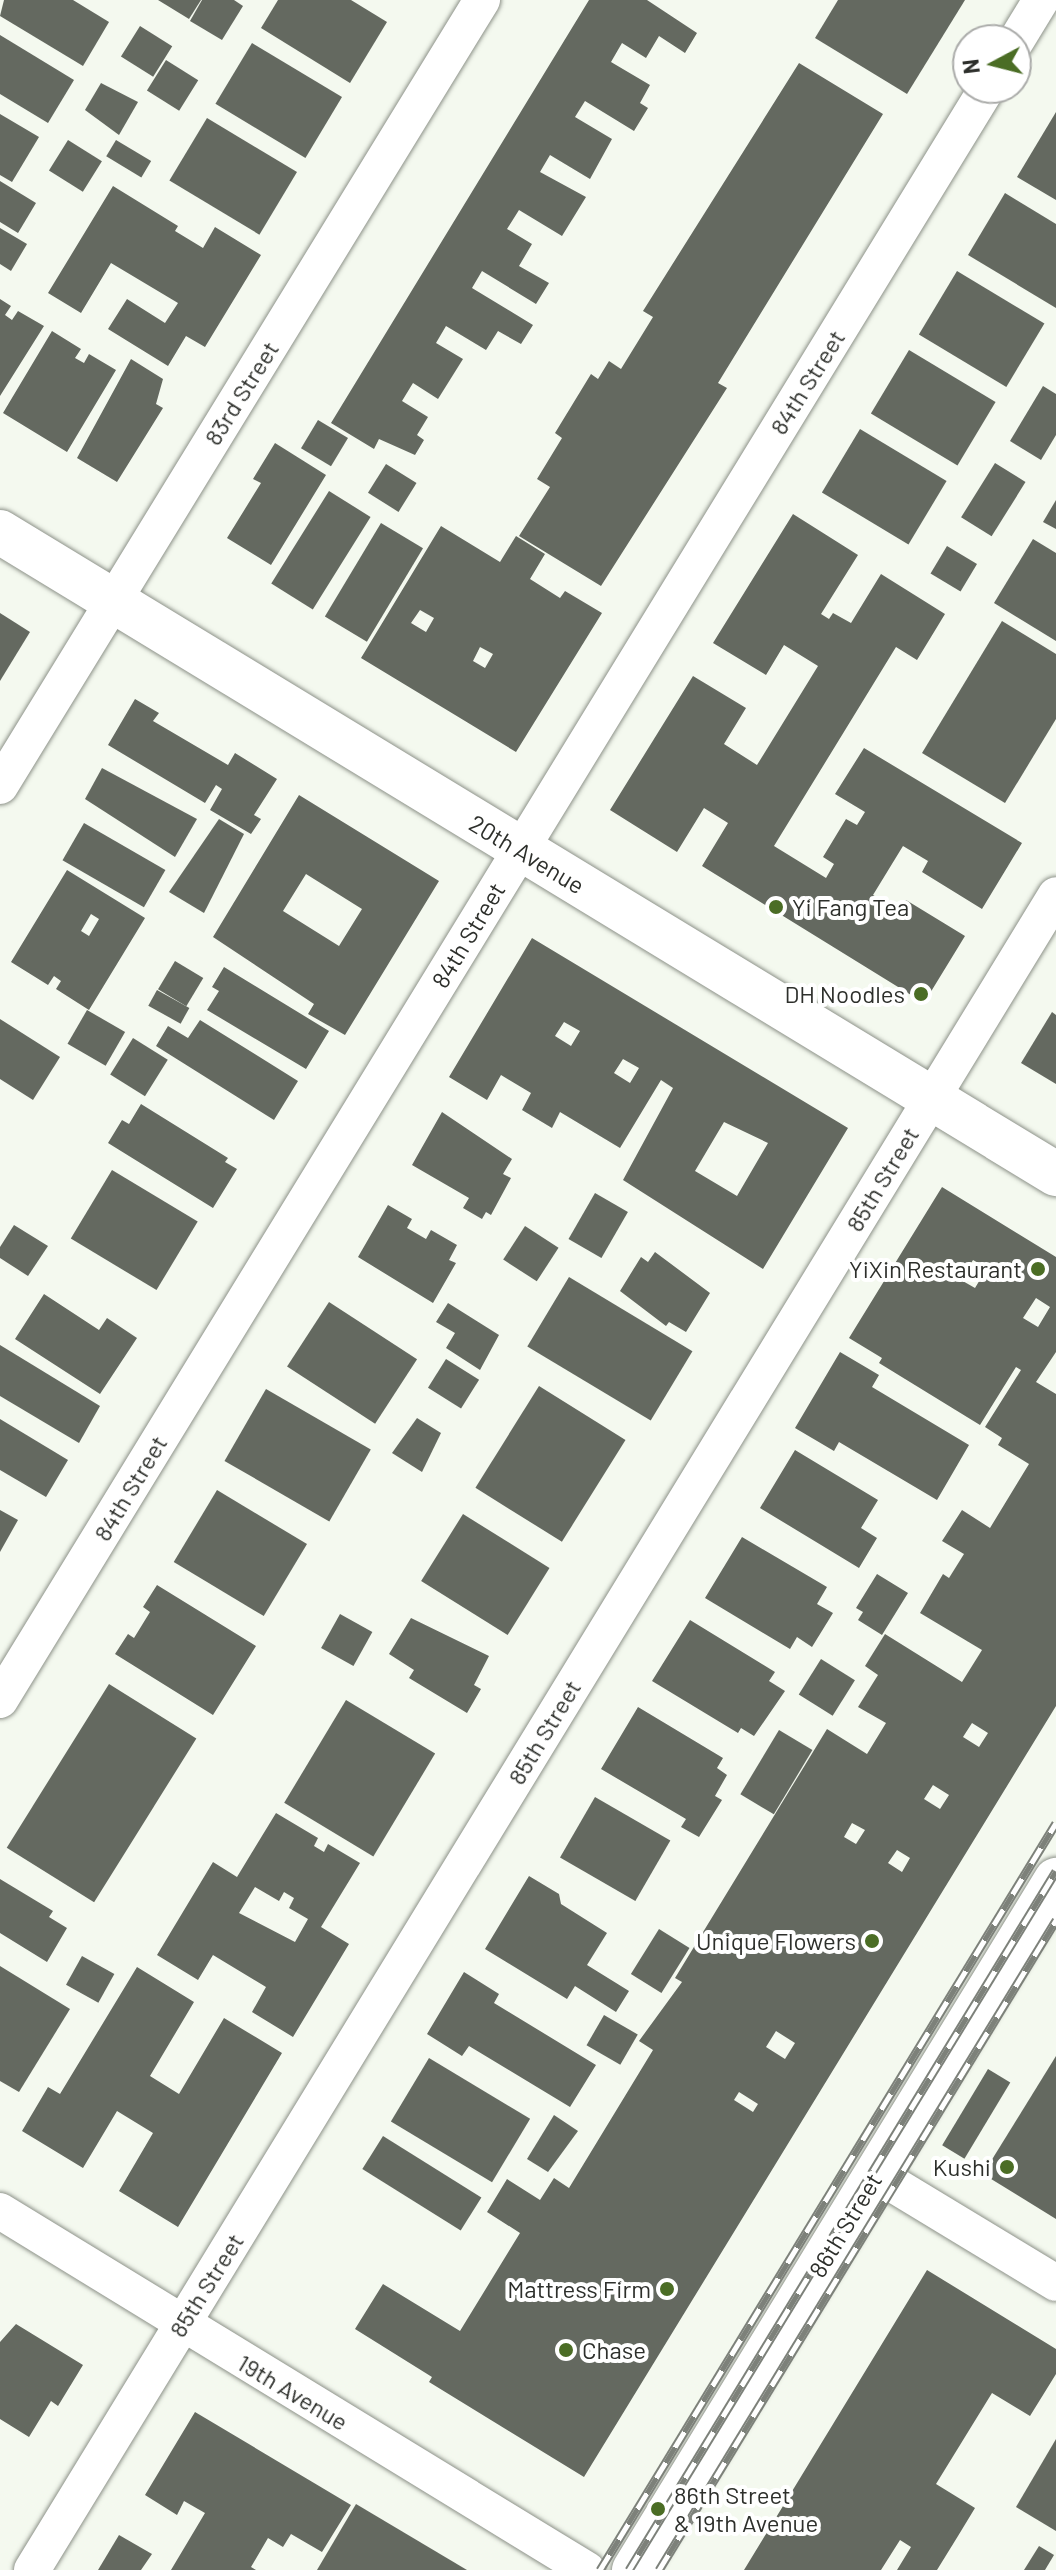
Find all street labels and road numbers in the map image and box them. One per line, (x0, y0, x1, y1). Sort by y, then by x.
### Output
street label: 84th Street (764, 324, 850, 440)
street label: 83rd Street (198, 336, 284, 450)
street label: 20th Avenue (464, 808, 590, 900)
street label: 84th Street (425, 877, 511, 993)
street label: 85th Street (840, 1122, 924, 1236)
street label: 84th Street (87, 1430, 173, 1546)
street label: 85th Street (502, 1675, 586, 1789)
street label: 86th Street (803, 2168, 887, 2282)
street label: 85th Street (163, 2228, 249, 2342)
street label: 19th Avenue (233, 2348, 353, 2436)

